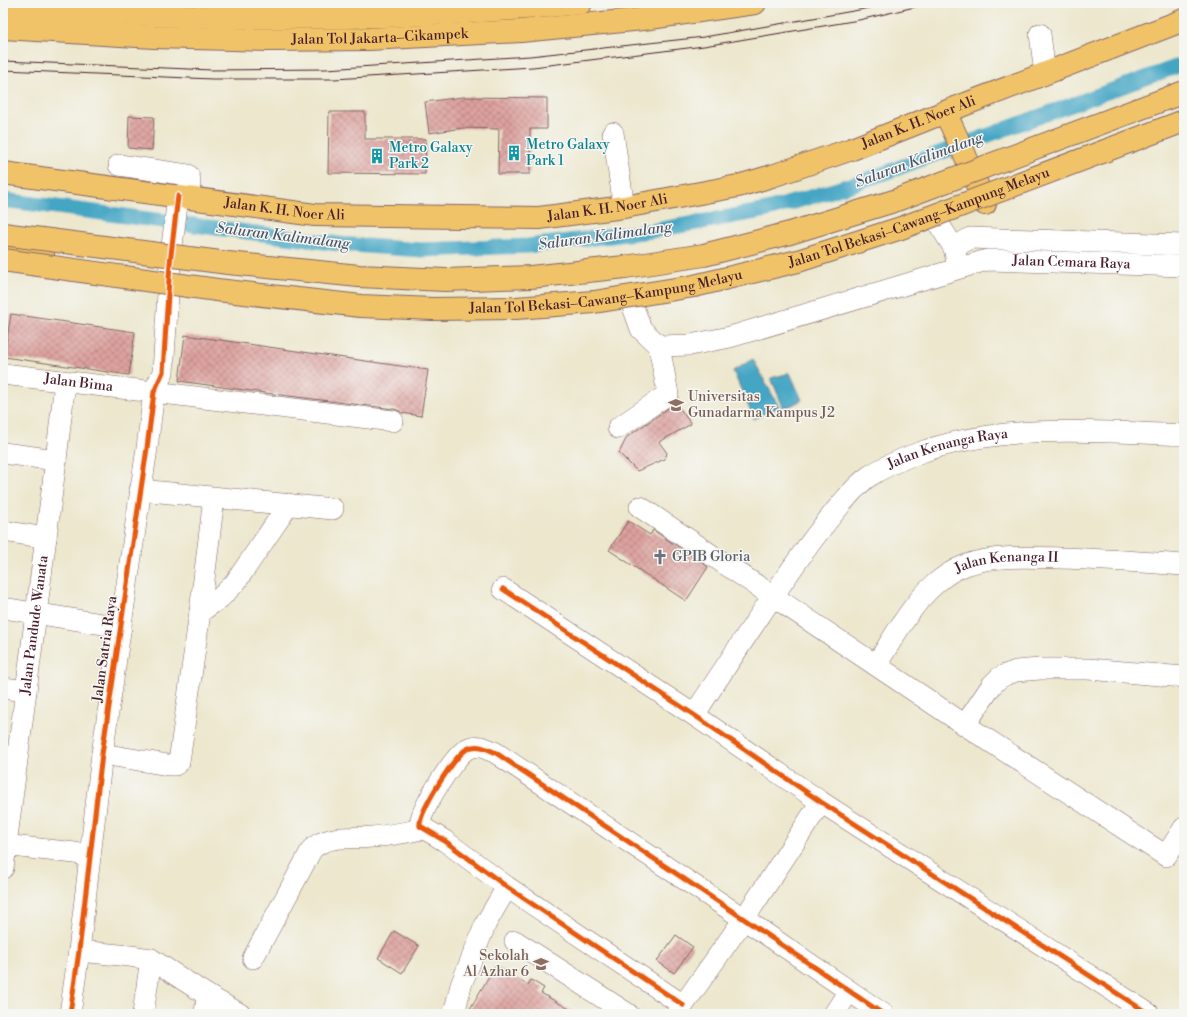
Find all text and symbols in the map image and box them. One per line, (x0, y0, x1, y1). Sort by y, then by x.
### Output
street label: Jalan Tol Jakarta–Cikampek (290, 25, 469, 49)
street label: Jalan K. H. Noer Ali (858, 92, 979, 154)
water label: Saluran Kalimalang (852, 128, 987, 192)
place label: Metro Galaxy Park 1 (526, 136, 610, 170)
place label: Metro Galaxy Park 2 (389, 139, 473, 173)
building icon: Metro Galaxy Park 1 (505, 144, 523, 162)
building icon: Metro Galaxy Park 2 (368, 147, 386, 165)
street label: Jalan Tol Bekasi–Cawang–Kampung Melayu (786, 164, 1052, 272)
street label: Jalan K. H. Noer Ali (545, 190, 670, 226)
street label: Jalan K. H. Noer Ali (222, 194, 345, 224)
water label: Saluran Kalimalang (537, 217, 674, 255)
water label: Saluran Kalimalang (215, 218, 352, 254)
street label: Jalan Cemara Raya (1011, 252, 1132, 273)
street label: Jalan Tol Bekasi–Cawang–Kampung Melayu (468, 266, 744, 318)
street label: Jalan Bima (42, 370, 115, 396)
place label: Universitas Gunadarma Kampus J2 (688, 388, 835, 422)
school or university icon: Universitas Gunadarma Kampus J2 (667, 396, 685, 414)
street label: Jalan Kenanga Raya (883, 425, 1010, 474)
church icon: GPIB Gloria (651, 548, 669, 566)
place label: GPIB Gloria (672, 548, 751, 566)
street label: Jalan Kenanga II (951, 548, 1059, 578)
street label: Jalan Pandude Wanata (16, 553, 53, 697)
street label: Jalan Satria Raya (88, 594, 122, 704)
place label: Sekolah Al Azhar 6 (462, 947, 530, 981)
school or university icon: Sekolah Al Azhar 6 (532, 955, 550, 973)

